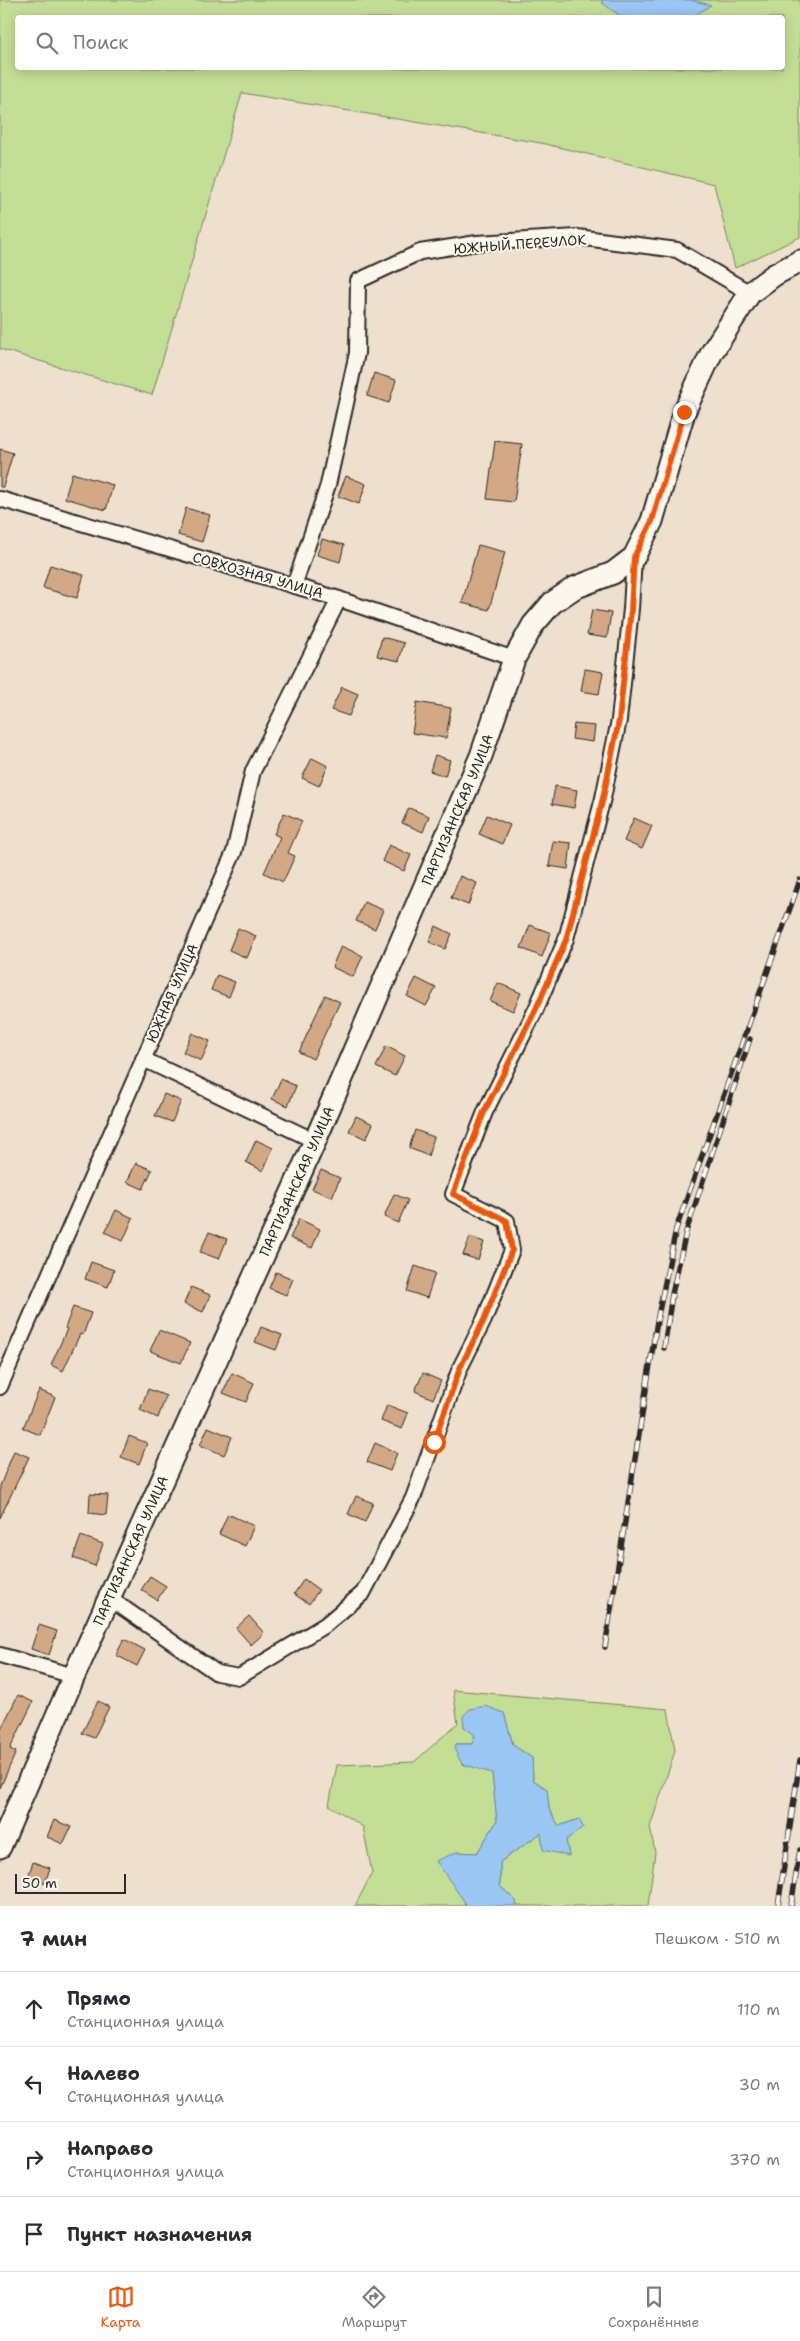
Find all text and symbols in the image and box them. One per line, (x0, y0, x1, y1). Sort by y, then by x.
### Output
search box (15, 15, 785, 70)
icon: search (33, 29, 61, 57)
text: Поиск (73, 30, 128, 55)
street label: ЮЖНЫЙ ПЕРЕУЛОК (453, 230, 587, 258)
route end (673, 401, 696, 424)
street label: СОВХОЗНАЯ УЛИЦА (191, 548, 325, 602)
street label: ПАРТИЗАНСКАЯ УЛИЦА (417, 731, 497, 888)
street label: ЮЖНАЯ УЛИЦА (142, 941, 202, 1045)
street label: ПАРТИЗАНСКАЯ УЛИЦА (255, 1103, 338, 1259)
route start (423, 1431, 446, 1454)
street label: ПАРТИЗАНСКАЯ УЛИЦА (89, 1473, 172, 1628)
scale bar (15, 1871, 126, 1894)
text: 50 m (22, 1874, 57, 1892)
text: 7 мин (20, 1925, 87, 1953)
text: Пешком · 510 m (655, 1928, 780, 1949)
text: Прямо (67, 1986, 131, 2011)
icon: ahead (20, 1995, 48, 2023)
text: 110 m (737, 1999, 780, 2020)
text: Станционная улица (67, 2011, 224, 2032)
text: Налево (67, 2061, 140, 2086)
icon: left (20, 2070, 48, 2098)
text: 30 m (739, 2074, 780, 2095)
text: Станционная улица (67, 2086, 224, 2107)
text: Направо (67, 2136, 153, 2161)
icon: right (20, 2145, 48, 2173)
text: 370 m (729, 2149, 780, 2170)
text: Станционная улица (67, 2161, 224, 2182)
icon: arrive (20, 2220, 48, 2248)
text: Пункт назначения (67, 2222, 252, 2247)
tab: Карта (101, 2283, 141, 2331)
tab: Маршрут (342, 2283, 407, 2331)
tab: Сохранённые (608, 2283, 699, 2331)

